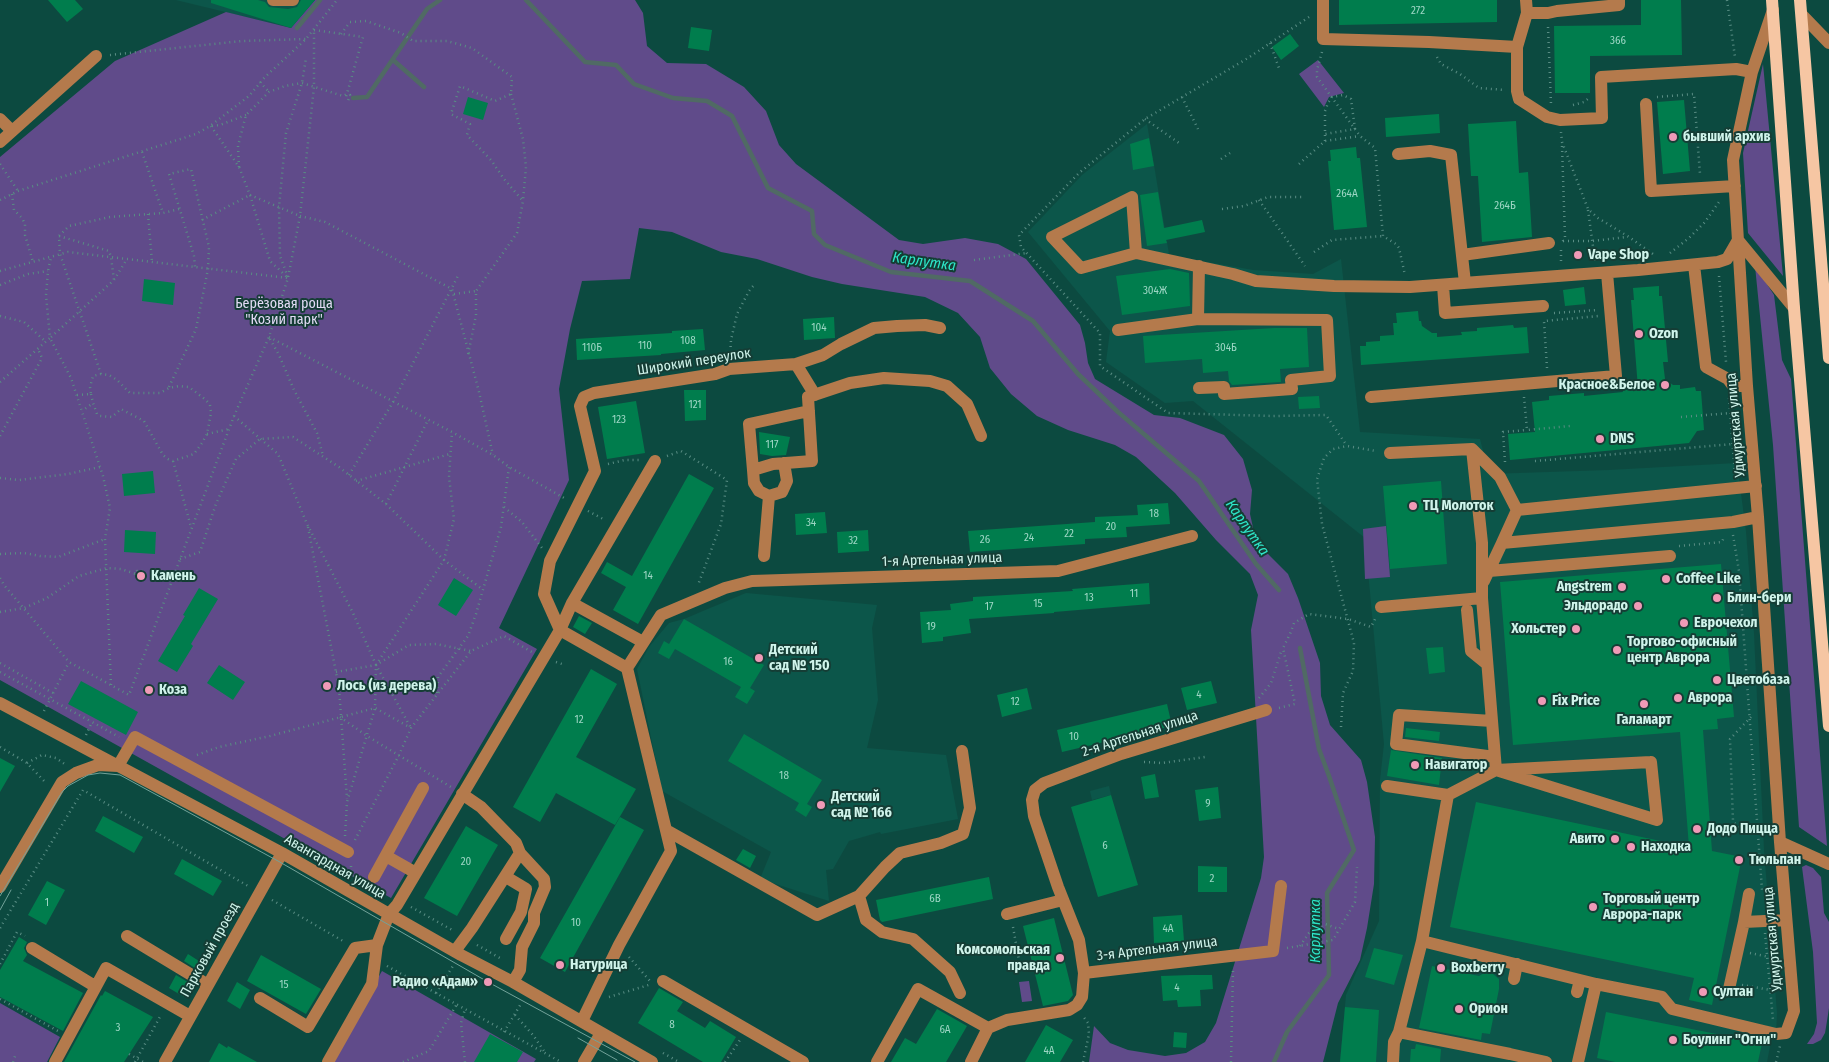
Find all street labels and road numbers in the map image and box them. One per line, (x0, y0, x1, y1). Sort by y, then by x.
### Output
street label: Широкий переулок (636, 345, 752, 379)
street label: Удмуртская улица (1723, 372, 1749, 478)
street label: 1-я Артельная улица (881, 550, 1003, 570)
street label: 2-я Артельная улица (1080, 707, 1200, 761)
street label: Авангардная улица (281, 831, 389, 903)
street label: Удмуртская улица (1760, 886, 1786, 992)
street label: Парковый проезд (177, 900, 243, 1000)
street label: 3-я Артельная улица (1096, 933, 1218, 965)

